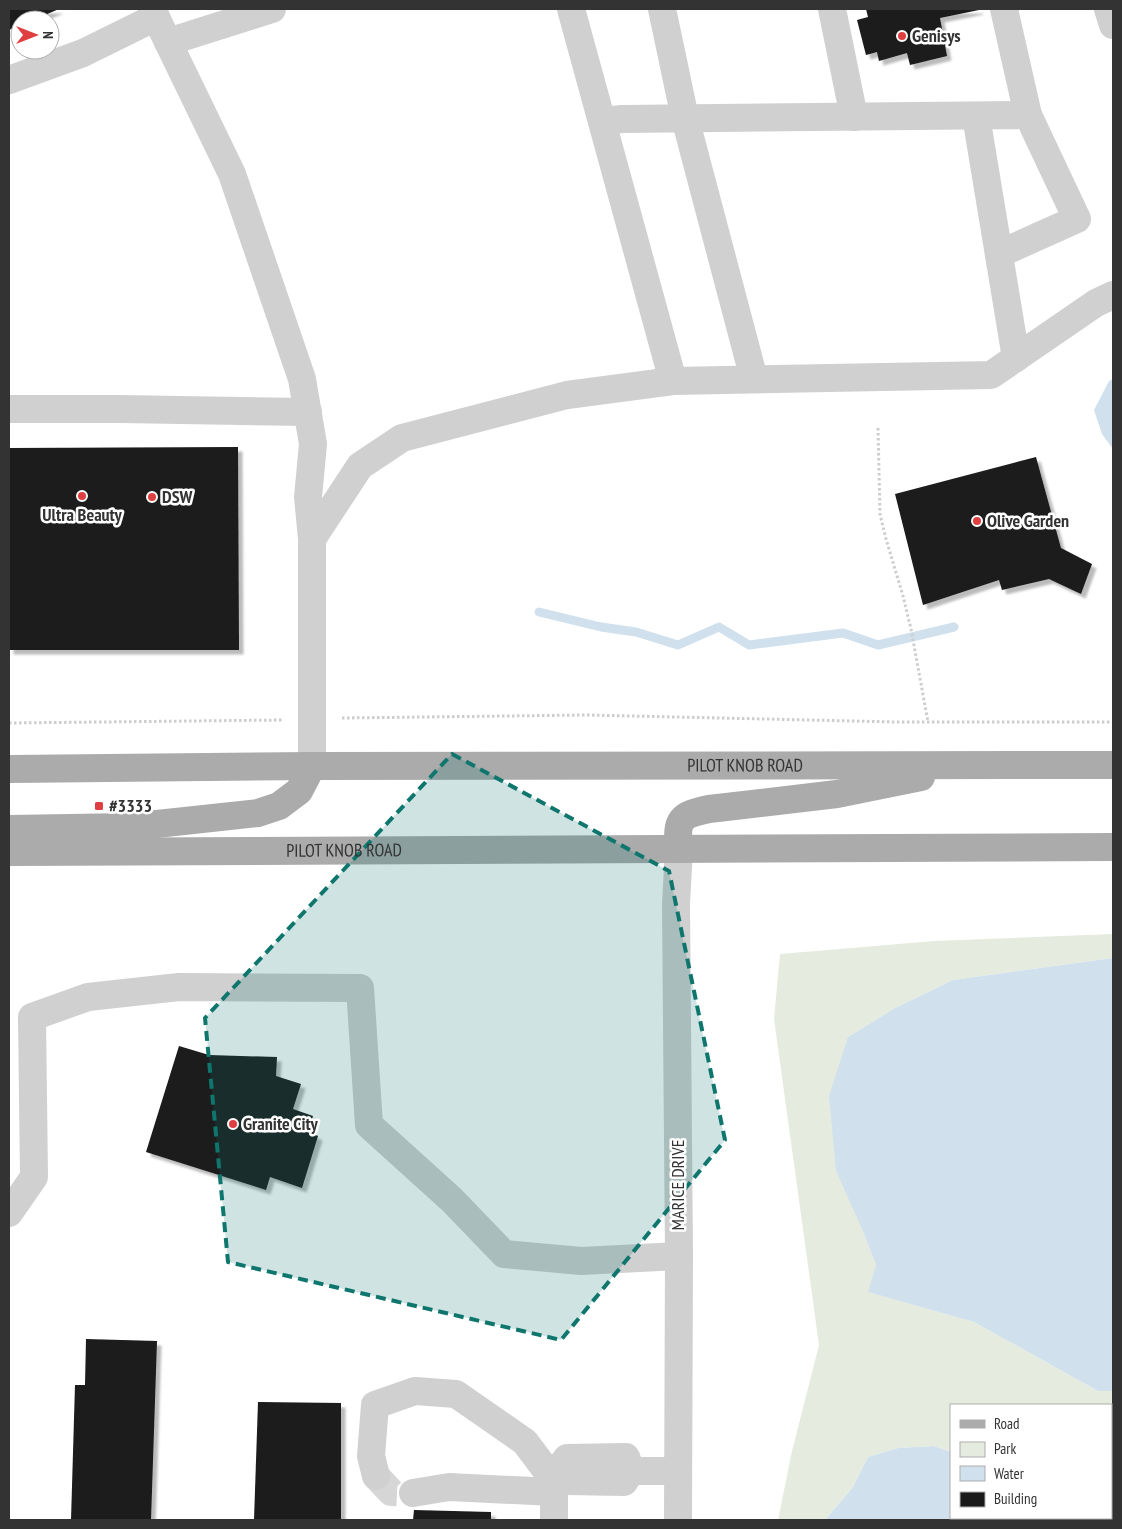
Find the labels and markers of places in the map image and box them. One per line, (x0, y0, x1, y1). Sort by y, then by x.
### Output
place label: Genisys (912, 24, 961, 47)
marker: Genisys (896, 30, 908, 42)
place label: DSW (162, 485, 193, 508)
marker: Ultra Beauty (76, 490, 88, 502)
marker: DSW (146, 491, 158, 503)
place label: Ultra Beauty (42, 503, 122, 526)
place label: Olive Garden (987, 509, 1069, 532)
marker: Olive Garden (971, 515, 983, 527)
place label: #3333 (109, 794, 152, 817)
marker: #3333 (93, 800, 105, 812)
place label: Granite City (243, 1112, 318, 1135)
marker: Granite City (227, 1118, 239, 1130)

